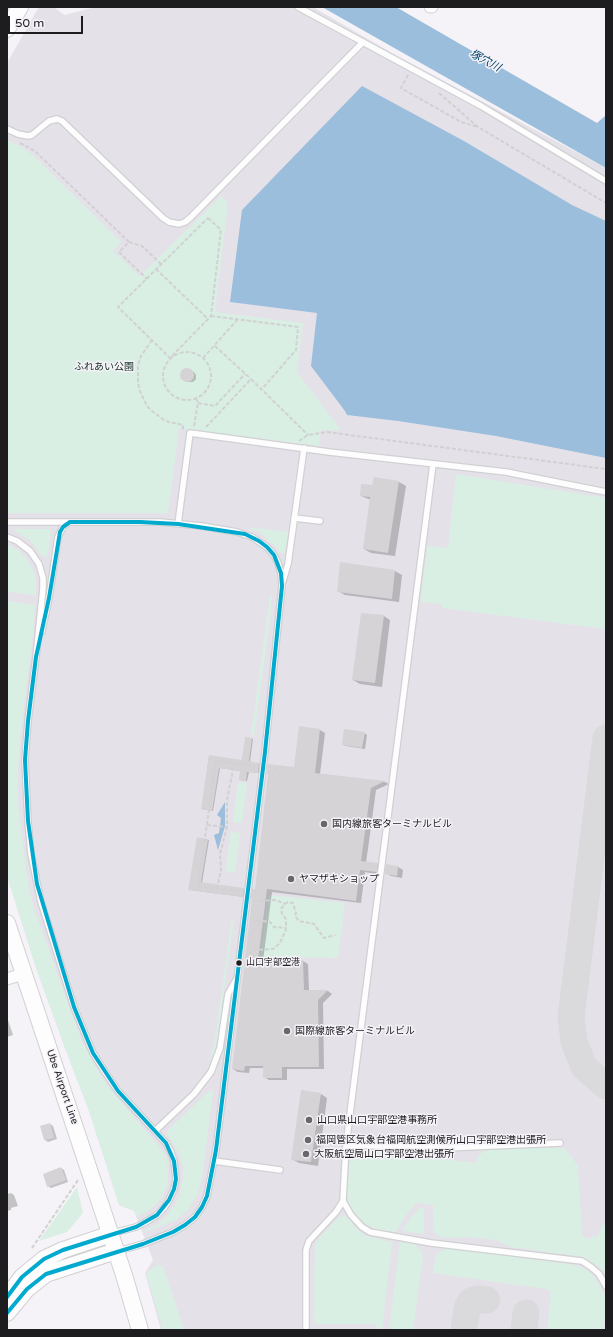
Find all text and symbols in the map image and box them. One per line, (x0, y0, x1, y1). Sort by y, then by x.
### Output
scale bar (10, 8, 85, 34)
text: 50 m (15, 16, 44, 30)
water label: 塚穴川 (467, 47, 503, 75)
park label: ふれあい公園 (74, 361, 134, 373)
place label: 国内線旅客ターミナルビル (332, 818, 452, 830)
marker: 国内線旅客ターミナルビル (319, 819, 329, 829)
place label: ヤマザキショップ (299, 873, 379, 885)
marker: ヤマザキショップ (286, 874, 296, 884)
marker: 山口宇部空港 (234, 958, 244, 968)
place label: 山口宇部空港 (246, 958, 300, 968)
place label: 国際線旅客ターミナルビル (295, 1025, 415, 1037)
marker: 国際線旅客ターミナルビル (282, 1026, 292, 1036)
street label: Ube Airport Line (44, 1048, 80, 1126)
place label: 山口県山口宇部空港事務所 (317, 1114, 437, 1126)
marker: 山口県山口宇部空港事務所 (304, 1115, 314, 1125)
place label: 福岡管区気象台福岡航空測候所山口宇部空港出張所 (316, 1134, 546, 1146)
marker: 福岡管区気象台福岡航空測候所山口宇部空港出張所 (303, 1135, 313, 1145)
place label: 大阪航空局山口宇部空港出張所 (314, 1148, 454, 1160)
marker: 大阪航空局山口宇部空港出張所 (301, 1149, 311, 1159)

